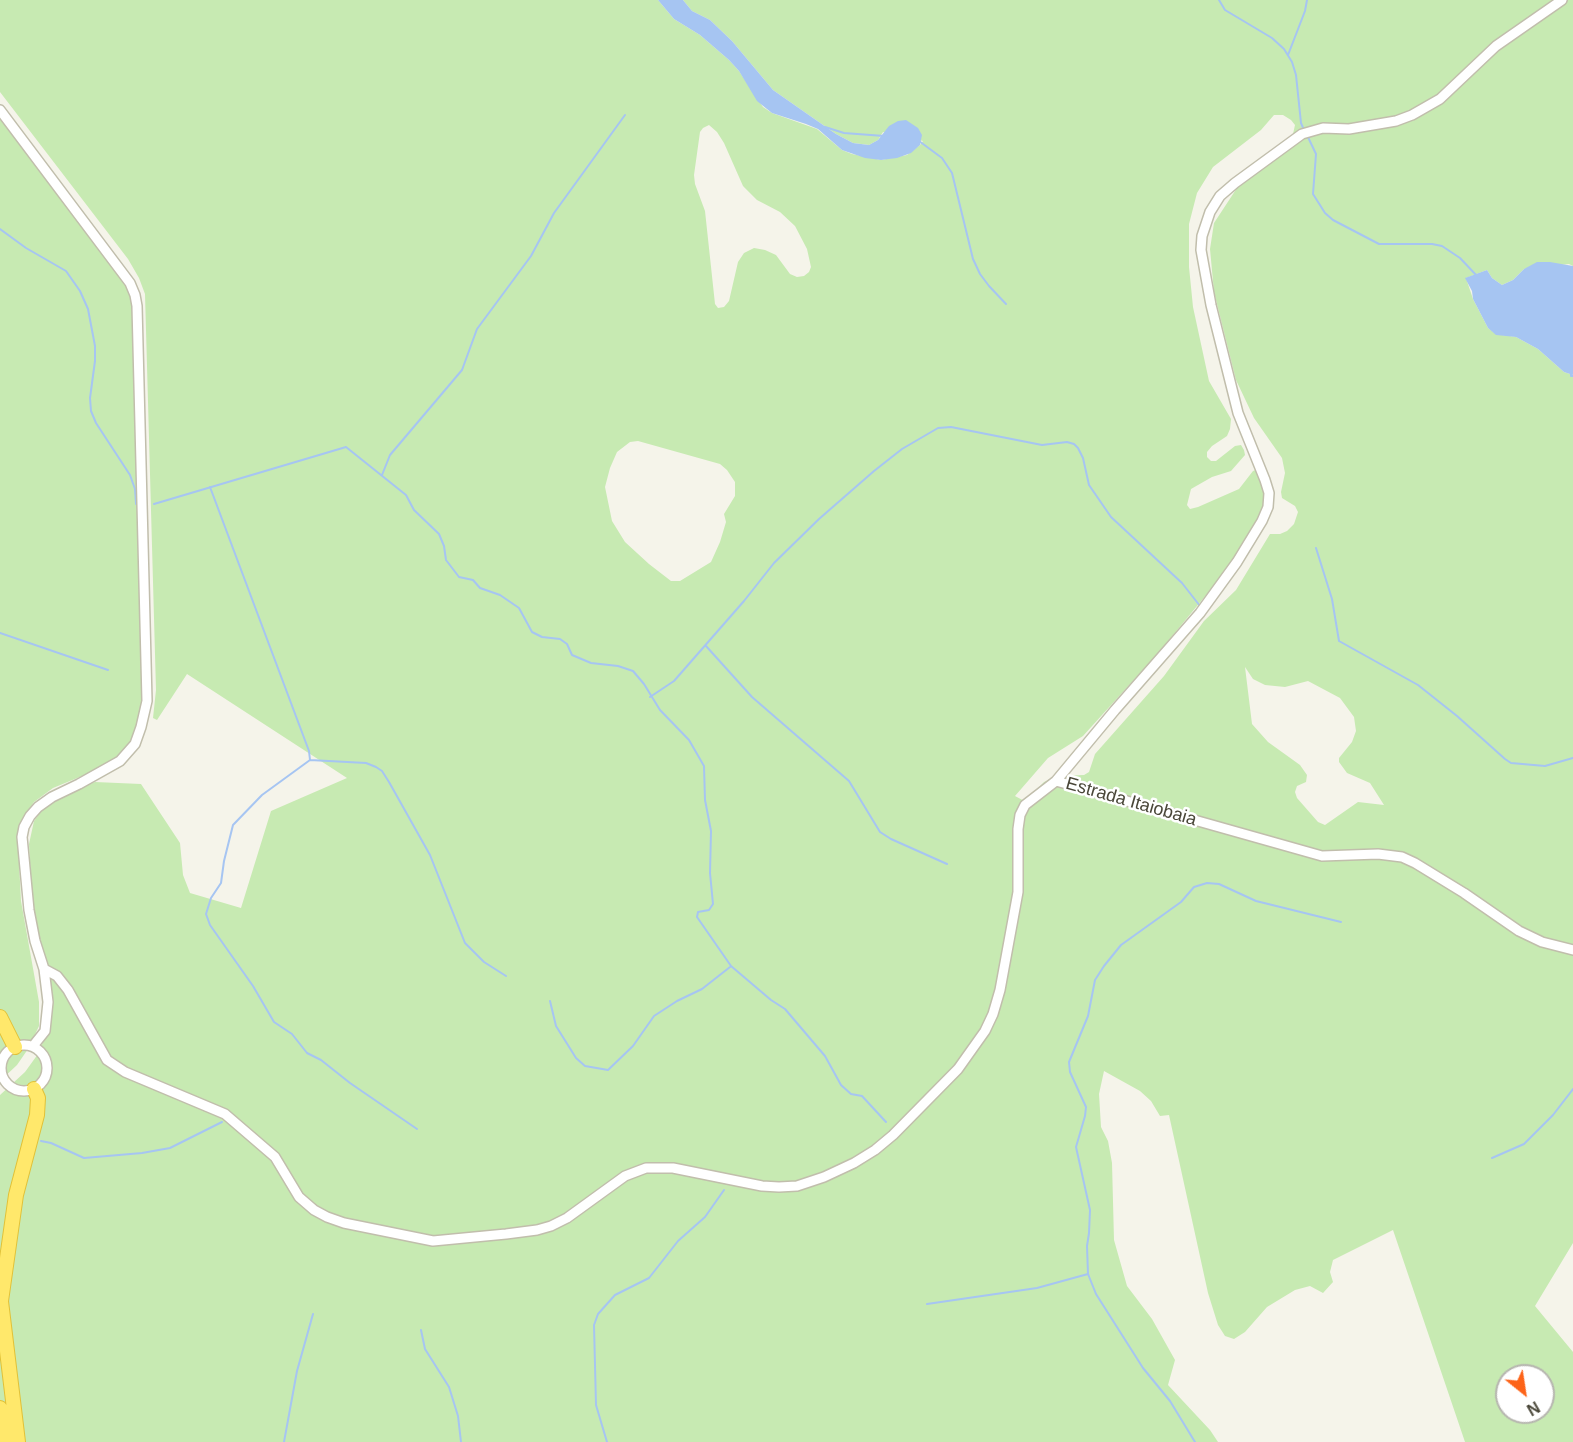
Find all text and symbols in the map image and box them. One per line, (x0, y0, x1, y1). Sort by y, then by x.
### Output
street label: Estrada Itaiobaia (1063, 773, 1199, 831)
north arrow (1495, 1364, 1555, 1424)
text: N (1524, 1398, 1543, 1419)

